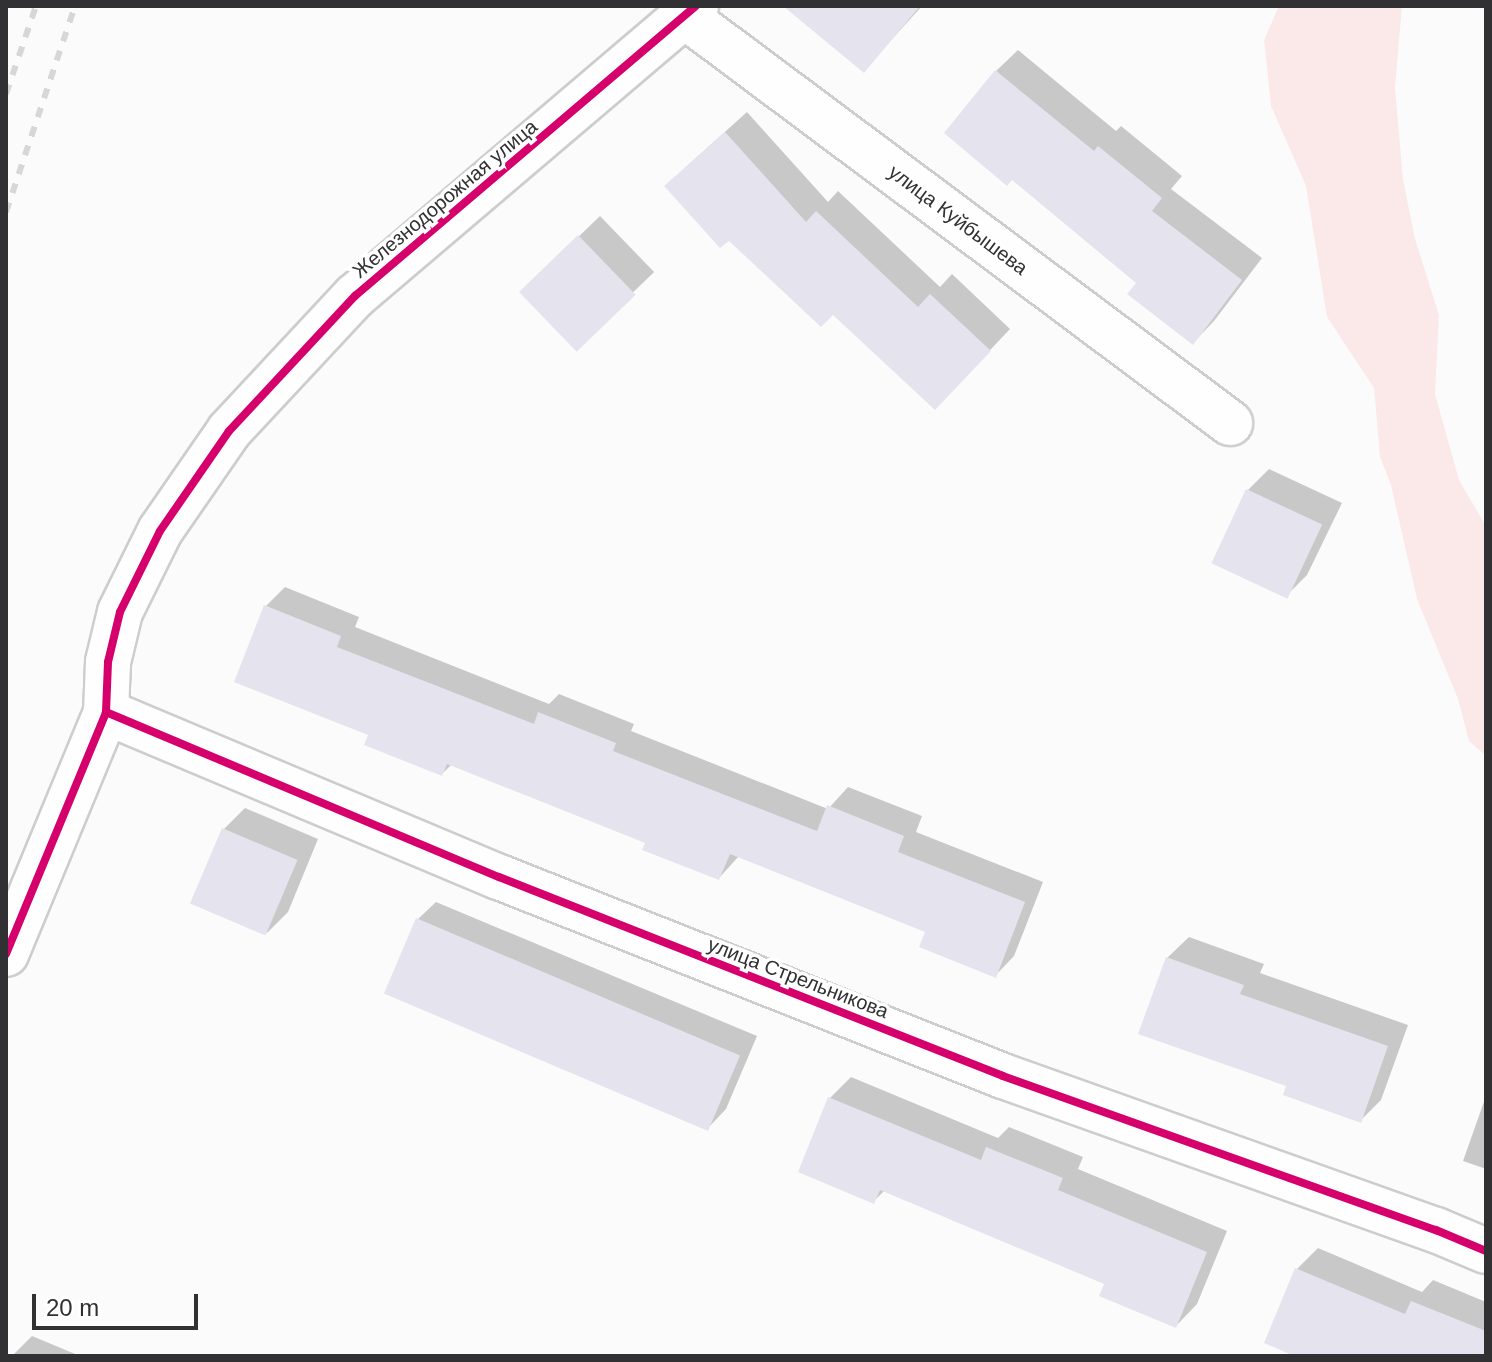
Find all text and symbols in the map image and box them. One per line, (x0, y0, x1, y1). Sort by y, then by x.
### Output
street label: Железнодорожная улица (348, 115, 542, 283)
street label: улица Куйбышева (884, 160, 1032, 280)
street label: улица Стрельникова (704, 932, 892, 1024)
scale bar (36, 1278, 202, 1328)
text: 20 m (46, 1294, 99, 1321)

